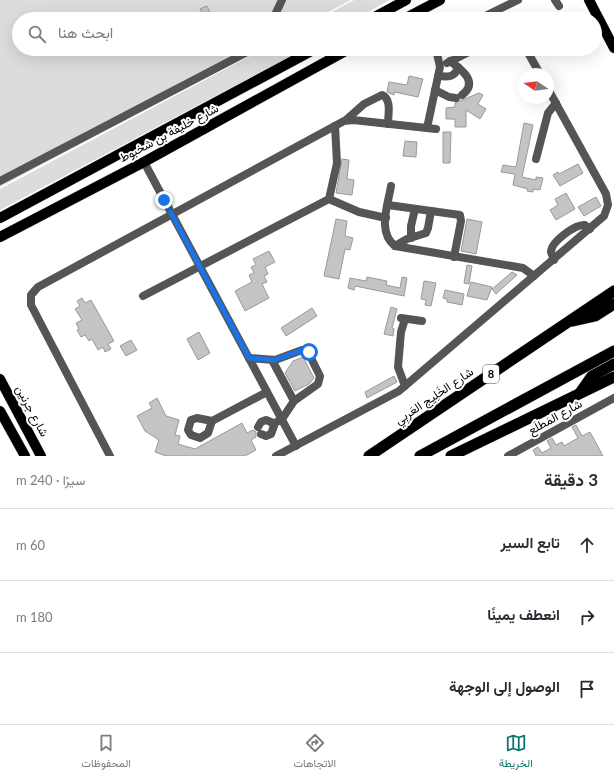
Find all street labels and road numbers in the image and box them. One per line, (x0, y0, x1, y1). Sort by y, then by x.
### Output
street label: شارع خليفة بن شخبوط (117, 100, 222, 167)
street label: شارع الخَلِيج العَربِي (392, 364, 478, 430)
road number: 8 (483, 365, 499, 383)
street label: شارع جرنين (11, 383, 52, 440)
street label: شارع المَطلَع (525, 396, 585, 439)

